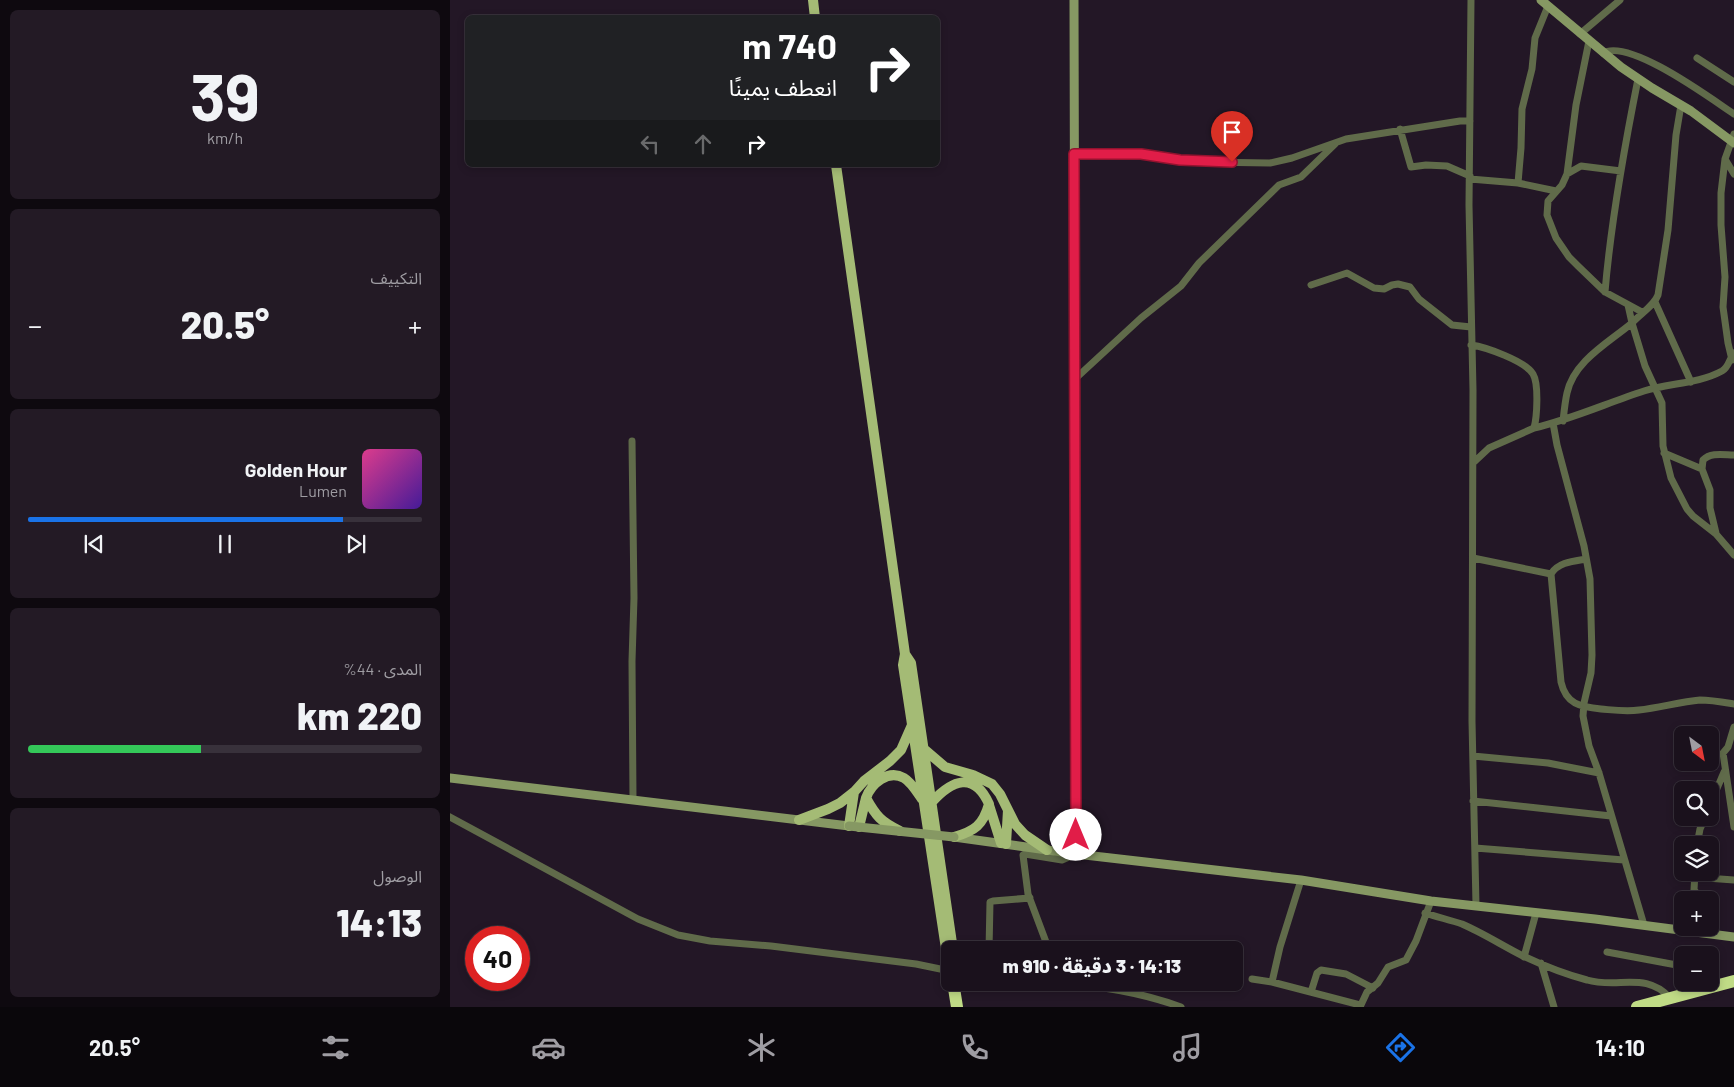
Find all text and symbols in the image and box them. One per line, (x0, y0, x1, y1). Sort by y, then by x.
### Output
text: 740 m (742, 24, 837, 66)
icon: right (855, 35, 920, 100)
text: 39 (190, 56, 260, 134)
text: انعطف يمينًا (729, 74, 837, 100)
pin (1211, 111, 1253, 162)
icon: arrive (1218, 118, 1246, 146)
text: km/h (207, 128, 243, 147)
icon: left (636, 130, 664, 158)
icon: ahead (689, 130, 717, 158)
icon: right (742, 130, 770, 158)
text: التكييف (370, 268, 422, 287)
text: 20.5° (181, 301, 269, 347)
text: − (28, 308, 42, 342)
text: + (408, 308, 422, 342)
text: Golden Hour (245, 458, 347, 481)
text: Lumen (299, 481, 347, 500)
icon: previous (80, 530, 108, 558)
icon: pause (211, 530, 239, 558)
icon: next (342, 530, 370, 558)
text: المدى · 44% (343, 659, 422, 678)
text: 220 km (297, 692, 422, 738)
north arrow (1674, 726, 1719, 771)
map controls (1674, 726, 1719, 991)
button: search (1674, 781, 1719, 826)
position arrow (1049, 808, 1101, 860)
button: layers (1674, 836, 1719, 881)
text: الوصول (373, 866, 422, 885)
button: + (1674, 891, 1719, 936)
text: 14:13 (336, 899, 422, 945)
speed limit sign: 40 (465, 926, 530, 991)
button: − (1674, 946, 1719, 991)
text: 14:13 · 3 دقيقة · 910 m (1003, 954, 1181, 977)
icon: filters (318, 1030, 353, 1065)
icon: car (531, 1030, 566, 1065)
icon: climate (744, 1030, 779, 1065)
icon: phone (957, 1030, 992, 1065)
icon: music (1170, 1030, 1205, 1065)
icon: directions (1383, 1030, 1418, 1065)
text: 20.5° (89, 1034, 140, 1060)
text: 14:10 (1596, 1034, 1645, 1060)

